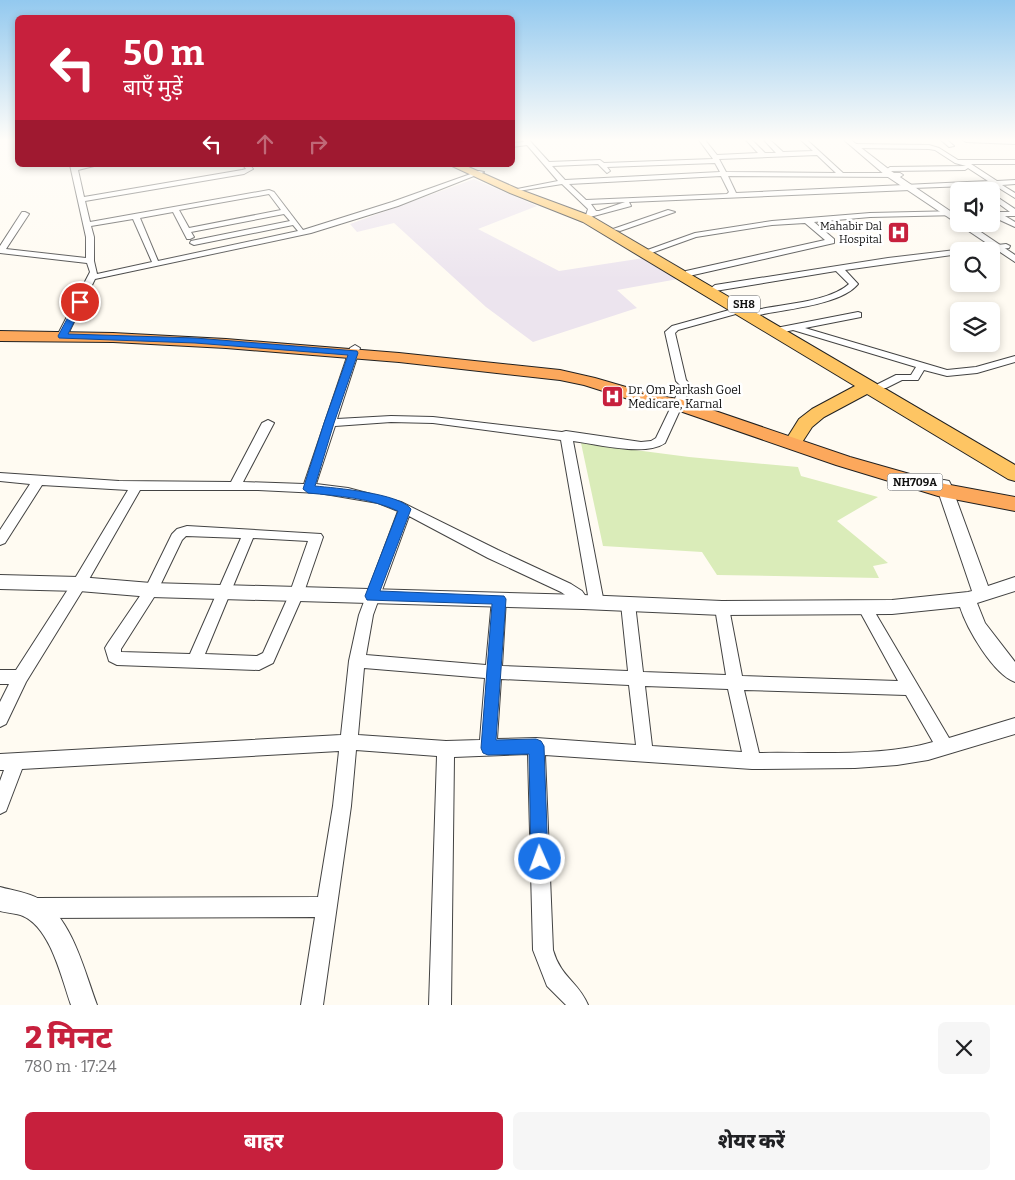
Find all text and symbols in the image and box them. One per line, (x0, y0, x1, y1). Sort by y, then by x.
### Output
text: 50 m (123, 32, 204, 74)
icon: left (40, 35, 105, 100)
text: बाएँ मुड़ें (123, 74, 183, 101)
icon: left (198, 130, 226, 158)
icon: ahead (251, 130, 279, 158)
icon: right (304, 130, 332, 158)
map controls (950, 182, 1000, 352)
button: sound (950, 182, 1000, 232)
place label: Mahabir Dal Hospital (820, 220, 882, 246)
hospital icon: Mahabir Dal Hospital (886, 220, 910, 244)
button: search (950, 242, 1000, 292)
pin (59, 281, 101, 323)
icon: arrive (66, 288, 94, 316)
road number: SH8 (728, 296, 760, 312)
button: layers (950, 302, 1000, 352)
place label: Dr. Om Parkash Goel Medicare, Karnal (628, 383, 742, 411)
hospital icon: Dr. Om Parkash Goel Medicare, Karnal (600, 385, 624, 409)
road number: NH709A (888, 474, 942, 491)
position arrow (513, 832, 565, 884)
text: 2 मिनट (25, 1020, 112, 1056)
button: close (938, 1022, 990, 1074)
text: 780 m · 17:24 (25, 1057, 117, 1076)
button: बाहर (25, 1112, 503, 1170)
button: शेयर करें (513, 1112, 990, 1170)

